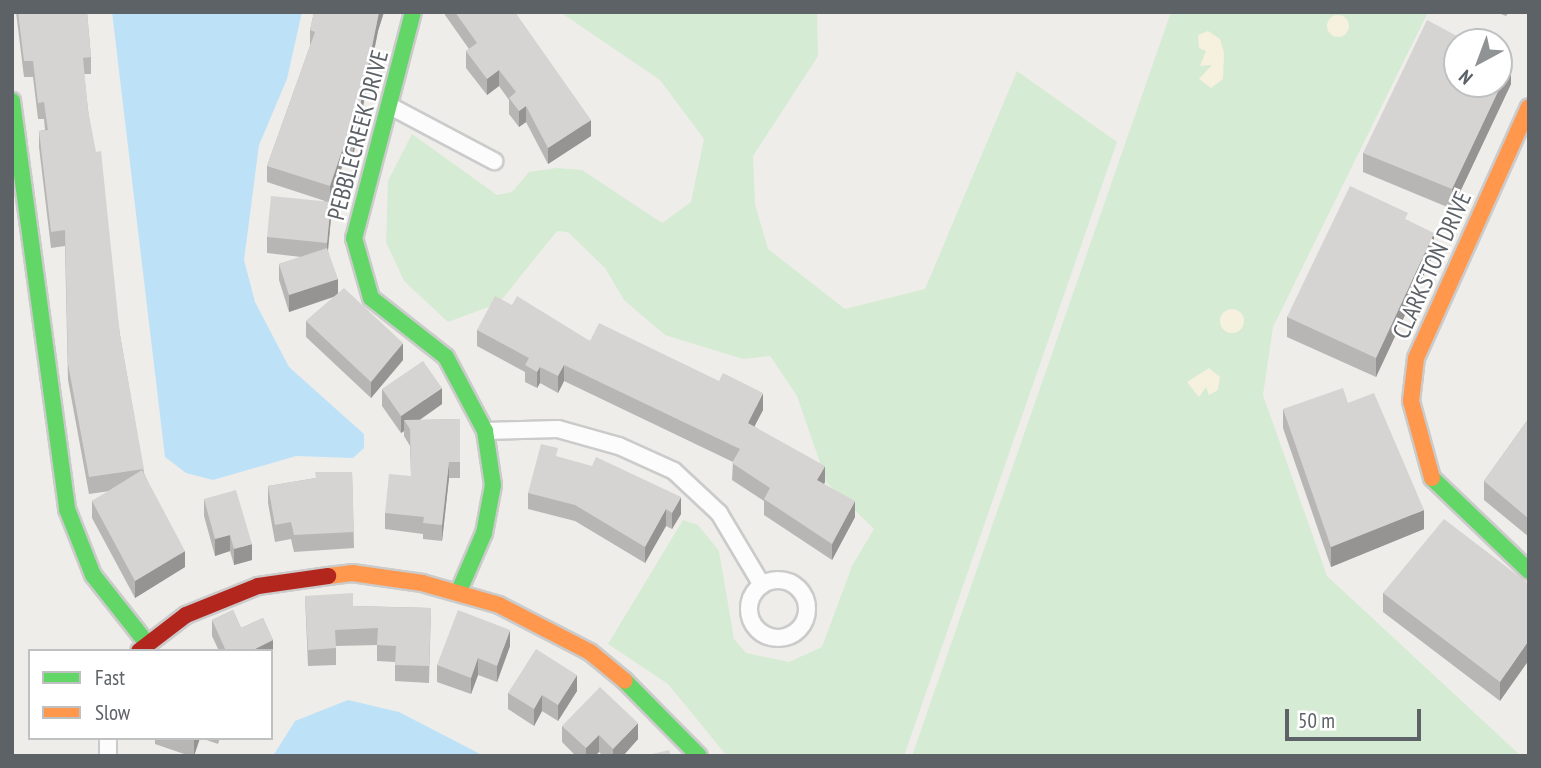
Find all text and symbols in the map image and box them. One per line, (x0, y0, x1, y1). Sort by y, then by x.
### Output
north arrow (1443, 28, 1513, 98)
street label: PEBBLECREEK DRIVE (321, 47, 395, 223)
text: N (1454, 65, 1477, 90)
street label: CLARKSTON DRIVE (1387, 187, 1477, 343)
legend (28, 649, 273, 740)
text: Fast (95, 664, 125, 691)
scale bar (1289, 694, 1426, 738)
text: Slow (95, 699, 130, 726)
text: 50 m (1298, 707, 1335, 734)

